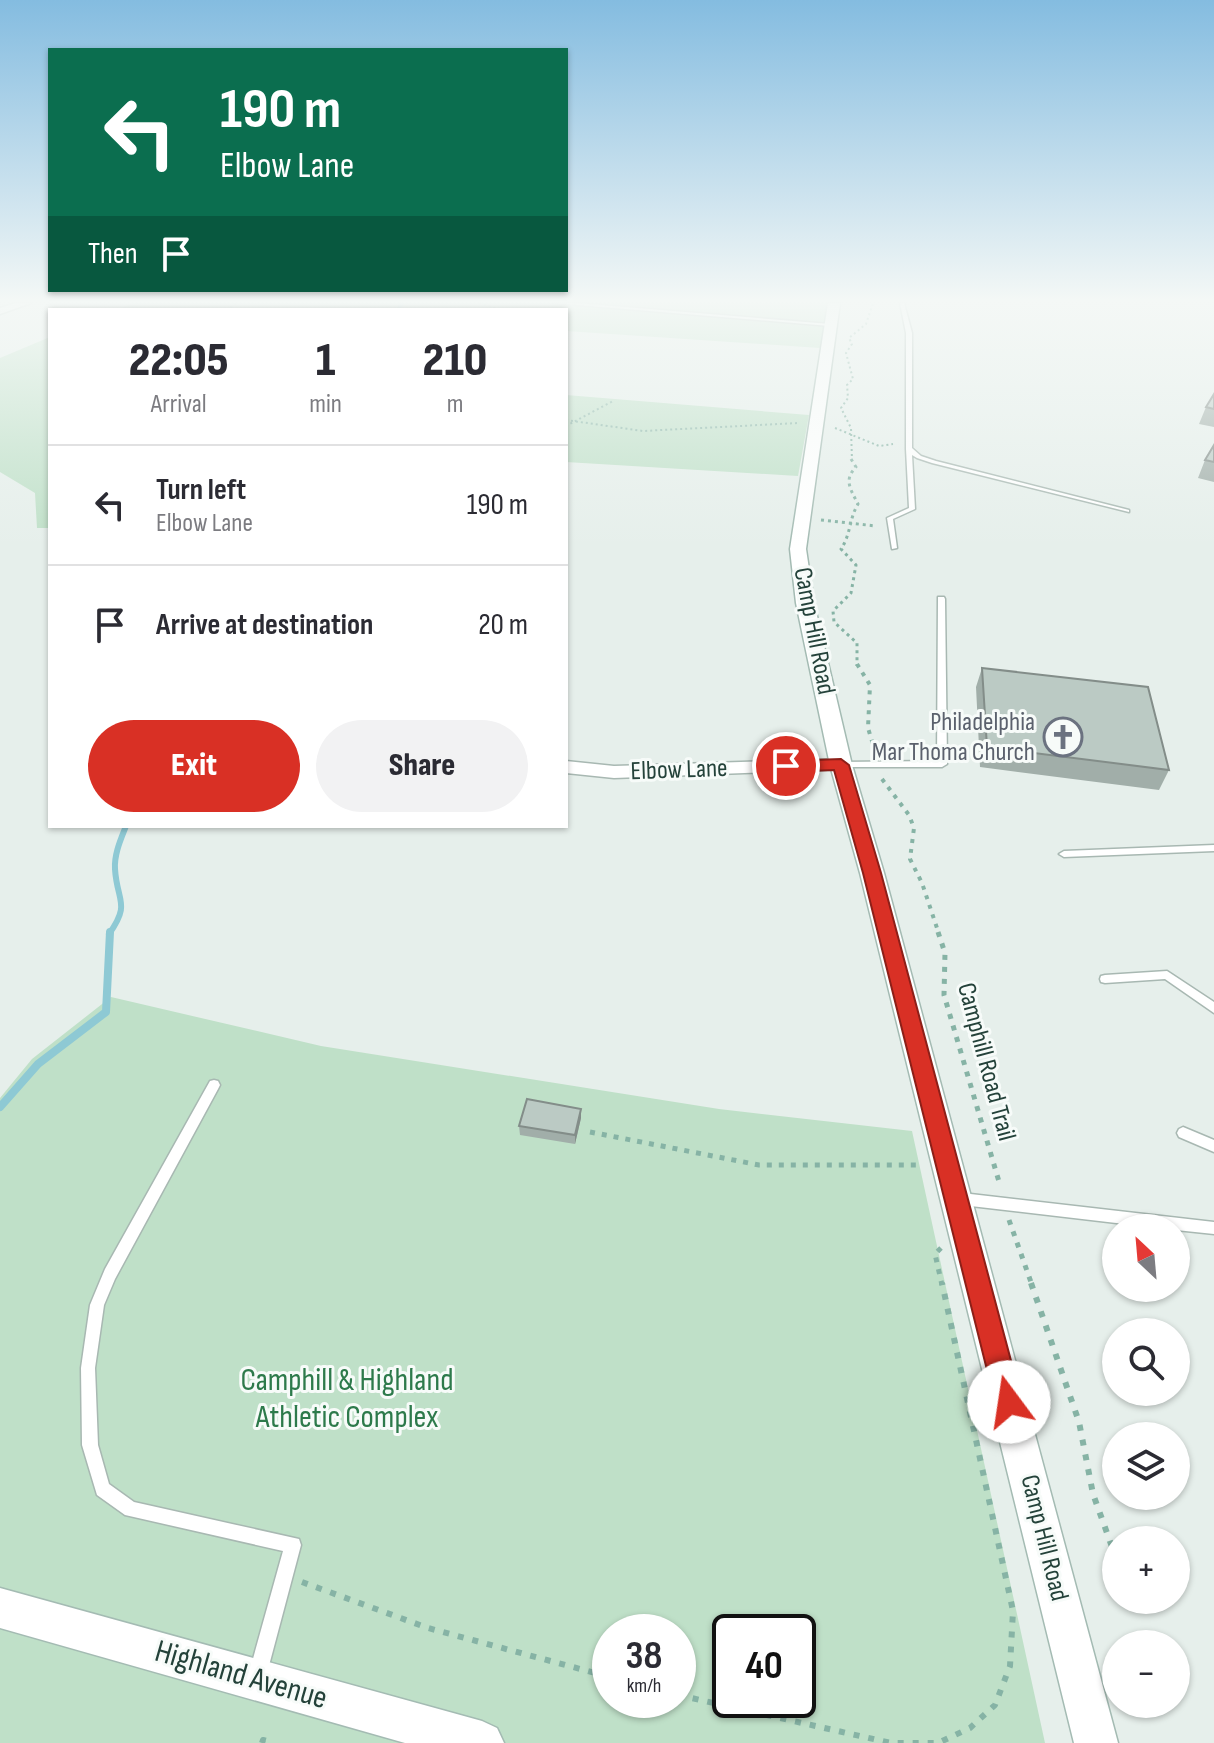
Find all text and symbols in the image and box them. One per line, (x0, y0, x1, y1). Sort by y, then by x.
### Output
text: 190 m (220, 77, 341, 144)
icon: left (88, 80, 192, 184)
text: Elbow Lane (220, 145, 354, 188)
icon: arrive (154, 232, 198, 276)
text: Then (88, 236, 138, 272)
text: 22:05 (129, 332, 229, 389)
text: 1 (316, 332, 335, 389)
text: 210 (423, 332, 487, 389)
text: Arrival (151, 389, 207, 420)
text: min (309, 389, 342, 420)
text: m (447, 389, 463, 420)
text: Turn left (156, 472, 246, 508)
icon: left (88, 483, 132, 527)
text: 190 m (467, 487, 528, 523)
text: Elbow Lane (156, 508, 253, 539)
street label: Camp Hill Road (786, 565, 842, 697)
icon: arrive (88, 603, 132, 647)
text: Arrive at destination (156, 607, 373, 643)
text: 20 m (478, 607, 528, 643)
place label: Philadelphia Mar Thoma Church (872, 707, 1035, 768)
church icon: Philadelphia Mar Thoma Church (1042, 716, 1084, 758)
button: Exit (88, 720, 300, 812)
button: Share (316, 720, 528, 812)
pin (752, 732, 820, 800)
icon: arrive (764, 744, 808, 788)
street label: Elbow Lane (630, 753, 728, 787)
street label: Camphill Road Trail (950, 980, 1022, 1144)
north arrow (1102, 1214, 1190, 1302)
map controls (1102, 1214, 1190, 1718)
button: search (1102, 1318, 1190, 1406)
position arrow (967, 1360, 1051, 1444)
park label: Camphill & Highland Athletic Complex (241, 1361, 453, 1437)
button: layers (1102, 1422, 1190, 1510)
street label: Camp Hill Road (1013, 1472, 1075, 1604)
button: + (1102, 1526, 1190, 1614)
speed limit sign: 40 (712, 1614, 816, 1718)
button: − (1102, 1630, 1190, 1718)
street label: Highland Avenue (150, 1632, 332, 1718)
text: 38 (626, 1632, 662, 1680)
text: km/h (627, 1674, 661, 1698)

